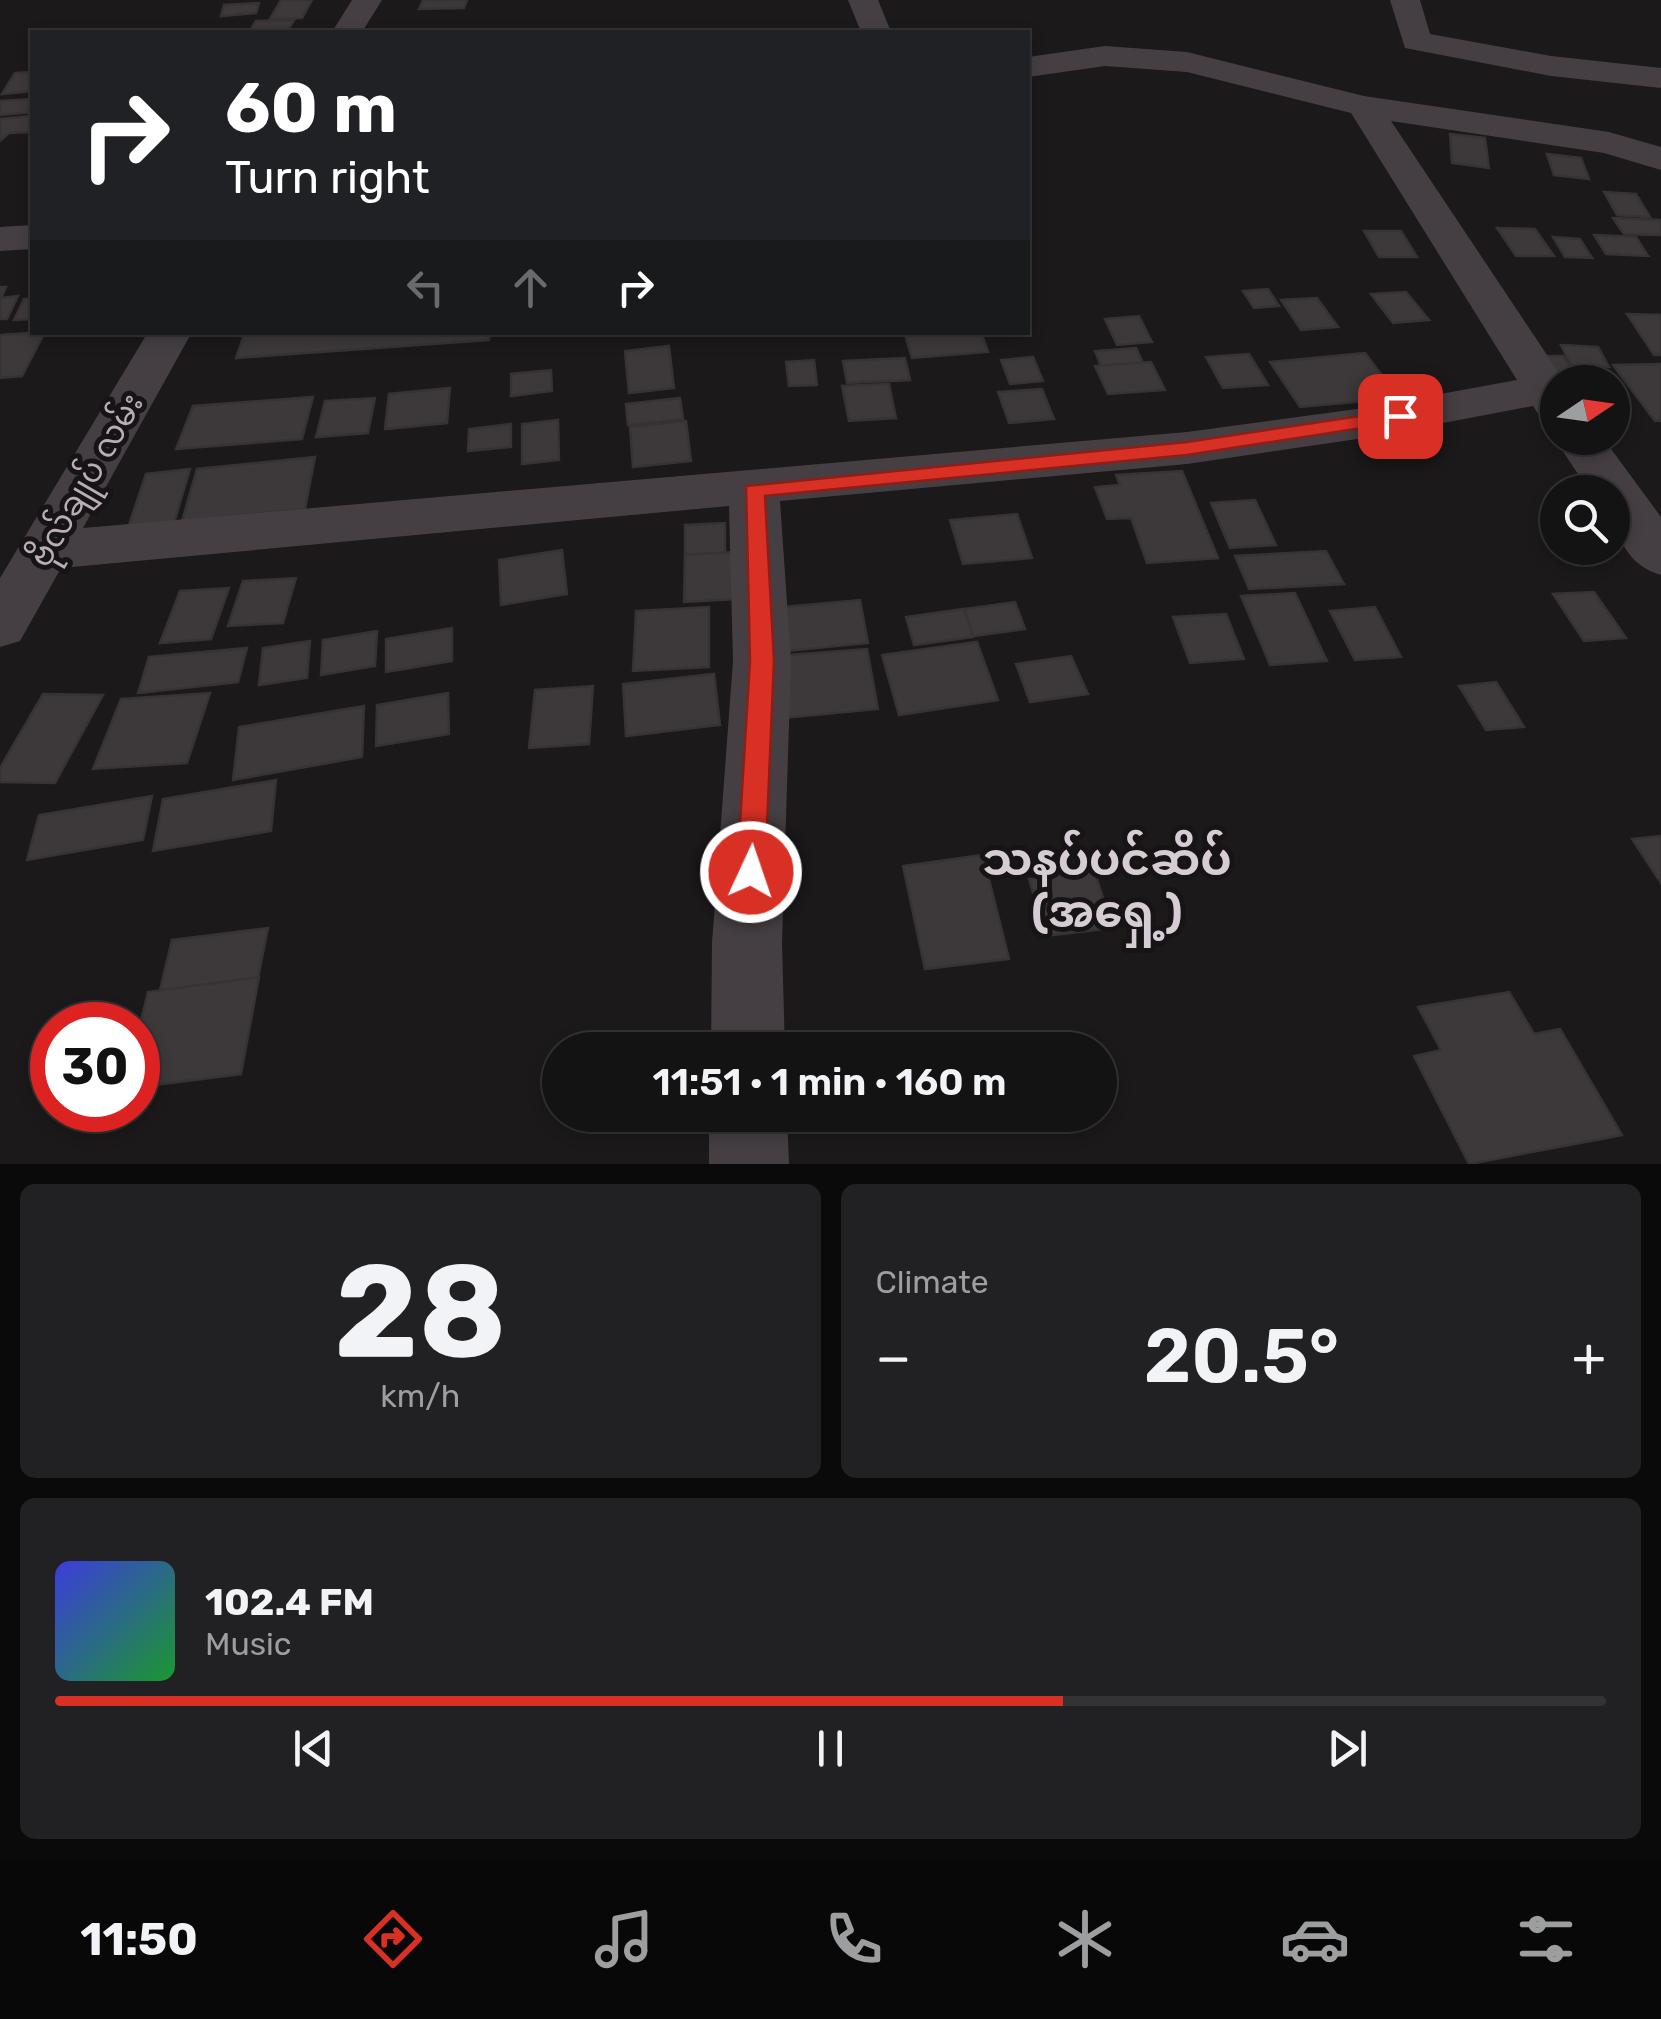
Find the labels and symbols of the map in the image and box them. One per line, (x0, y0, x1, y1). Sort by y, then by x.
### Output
north arrow (1540, 365, 1630, 455)
pin (1358, 374, 1443, 459)
street label: ဗိုလ်ချုပ် လမ်း (18, 384, 157, 577)
position arrow (699, 820, 803, 924)
district label: သနပ်ပင်ဆိပ် (အရှေ့) (982, 829, 1232, 948)
speed limit sign: 30 (30, 1002, 160, 1132)

